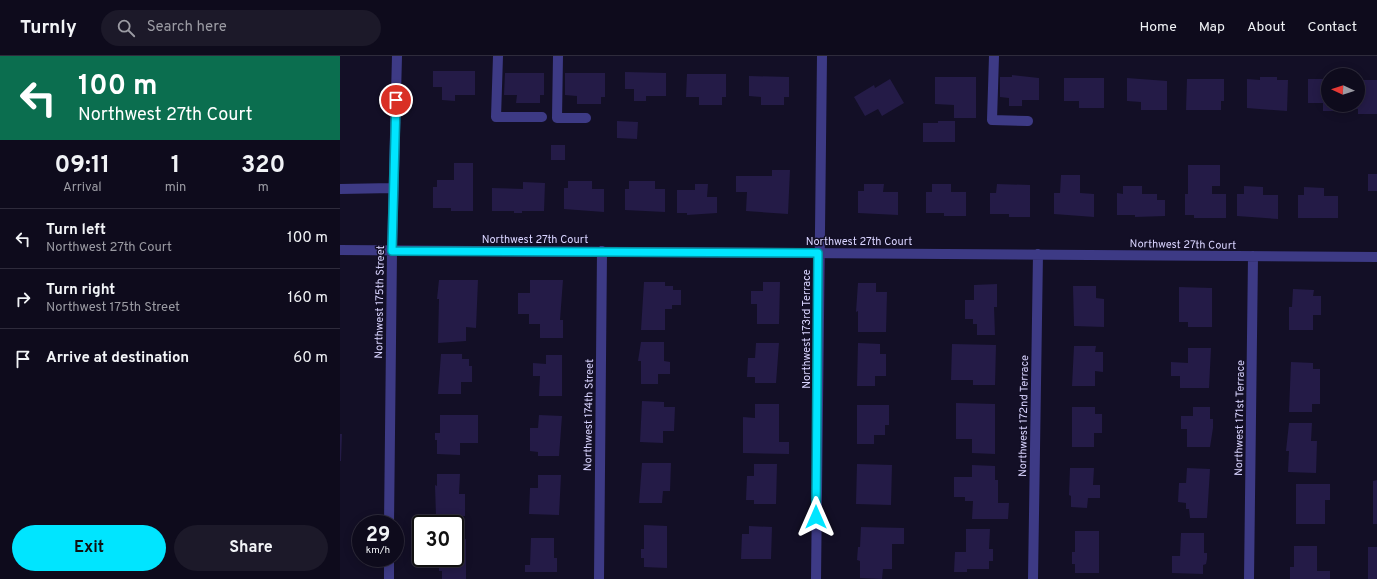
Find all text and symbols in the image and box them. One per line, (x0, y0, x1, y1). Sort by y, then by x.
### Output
search box (101, 10, 381, 46)
text: Turnly (20, 16, 77, 40)
icon: search (115, 17, 137, 39)
text: Search here (147, 18, 227, 37)
text: Home (1140, 19, 1177, 36)
text: Map (1199, 19, 1225, 36)
text: About (1247, 19, 1286, 36)
text: Contact (1308, 19, 1357, 36)
north arrow (1321, 68, 1365, 112)
map controls (1321, 68, 1365, 112)
text: 100 m (78, 69, 158, 105)
icon: left (12, 72, 64, 124)
pin (379, 83, 413, 117)
icon: arrive (385, 89, 407, 111)
text: Northwest 27th Court (78, 104, 253, 127)
text: 09:11 (55, 151, 110, 181)
text: 1 (171, 151, 180, 181)
text: 320 (241, 151, 285, 181)
text: Arrival (63, 180, 102, 196)
text: min (165, 180, 186, 196)
text: m (258, 180, 269, 196)
text: Turn left (46, 221, 106, 240)
icon: left (12, 228, 34, 250)
text: 100 m (287, 229, 328, 248)
street label: Northwest 27th Court (482, 233, 588, 247)
street label: Northwest 27th Court (806, 235, 912, 249)
street label: Northwest 27th Court (1130, 237, 1236, 253)
text: Northwest 27th Court (46, 240, 172, 256)
street label: Northwest 175th Street (372, 245, 388, 359)
street label: Northwest 173rd Terrace (800, 269, 814, 389)
text: Turn right (46, 281, 115, 300)
icon: right (12, 288, 34, 310)
text: 160 m (288, 289, 328, 308)
text: Northwest 175th Street (46, 300, 180, 316)
icon: arrive (12, 348, 34, 370)
text: Arrive at destination (46, 349, 189, 368)
text: 60 m (293, 349, 328, 368)
street label: Northwest 172nd Terrace (1016, 355, 1032, 477)
street label: Northwest 174th Street (581, 359, 597, 471)
street label: Northwest 171st Terrace (1232, 360, 1248, 476)
position arrow (795, 496, 837, 538)
speed limit sign: 30 (412, 515, 464, 567)
text: 29 (366, 523, 390, 549)
button: Exit (12, 525, 166, 571)
button: Share (174, 525, 328, 571)
text: km/h (366, 544, 390, 557)

